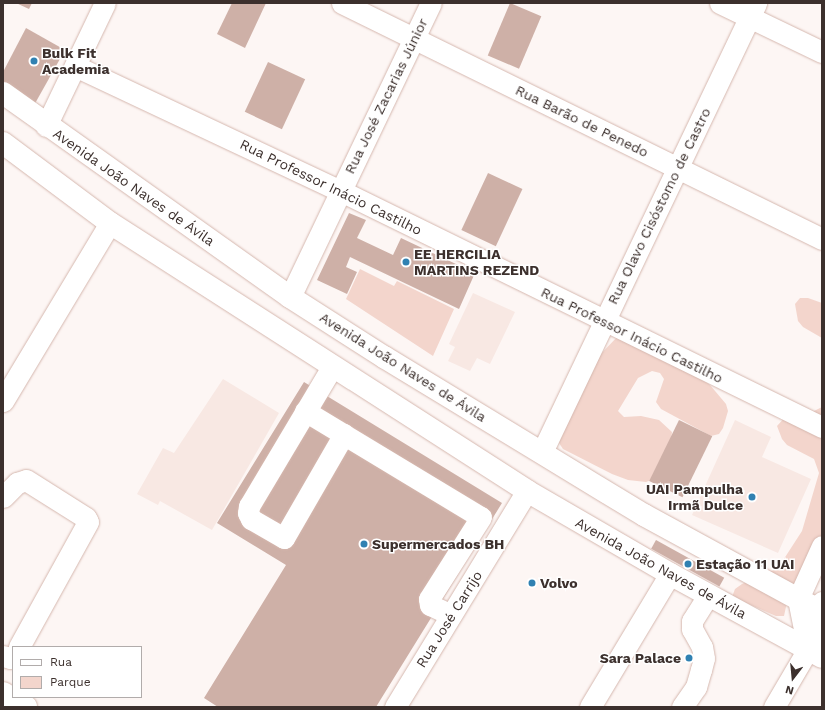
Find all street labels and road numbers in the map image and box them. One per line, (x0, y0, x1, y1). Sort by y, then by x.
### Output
street label: Rua José Zacarias Júnior (341, 15, 431, 177)
street label: Rua Barão de Penedo (513, 81, 651, 161)
street label: Rua Olavo Cisóstomo de Castro (604, 105, 714, 307)
street label: Avenida João Naves de Ávila (50, 124, 218, 250)
street label: Rua Professor Inácio Castilho (237, 135, 425, 239)
street label: Rua Professor Inácio Castilho (538, 283, 726, 387)
street label: Avenida João Naves de Ávila (316, 308, 490, 426)
street label: Avenida João Naves de Ávila (572, 514, 750, 622)
street label: Rua José Carrijo (412, 567, 486, 671)

